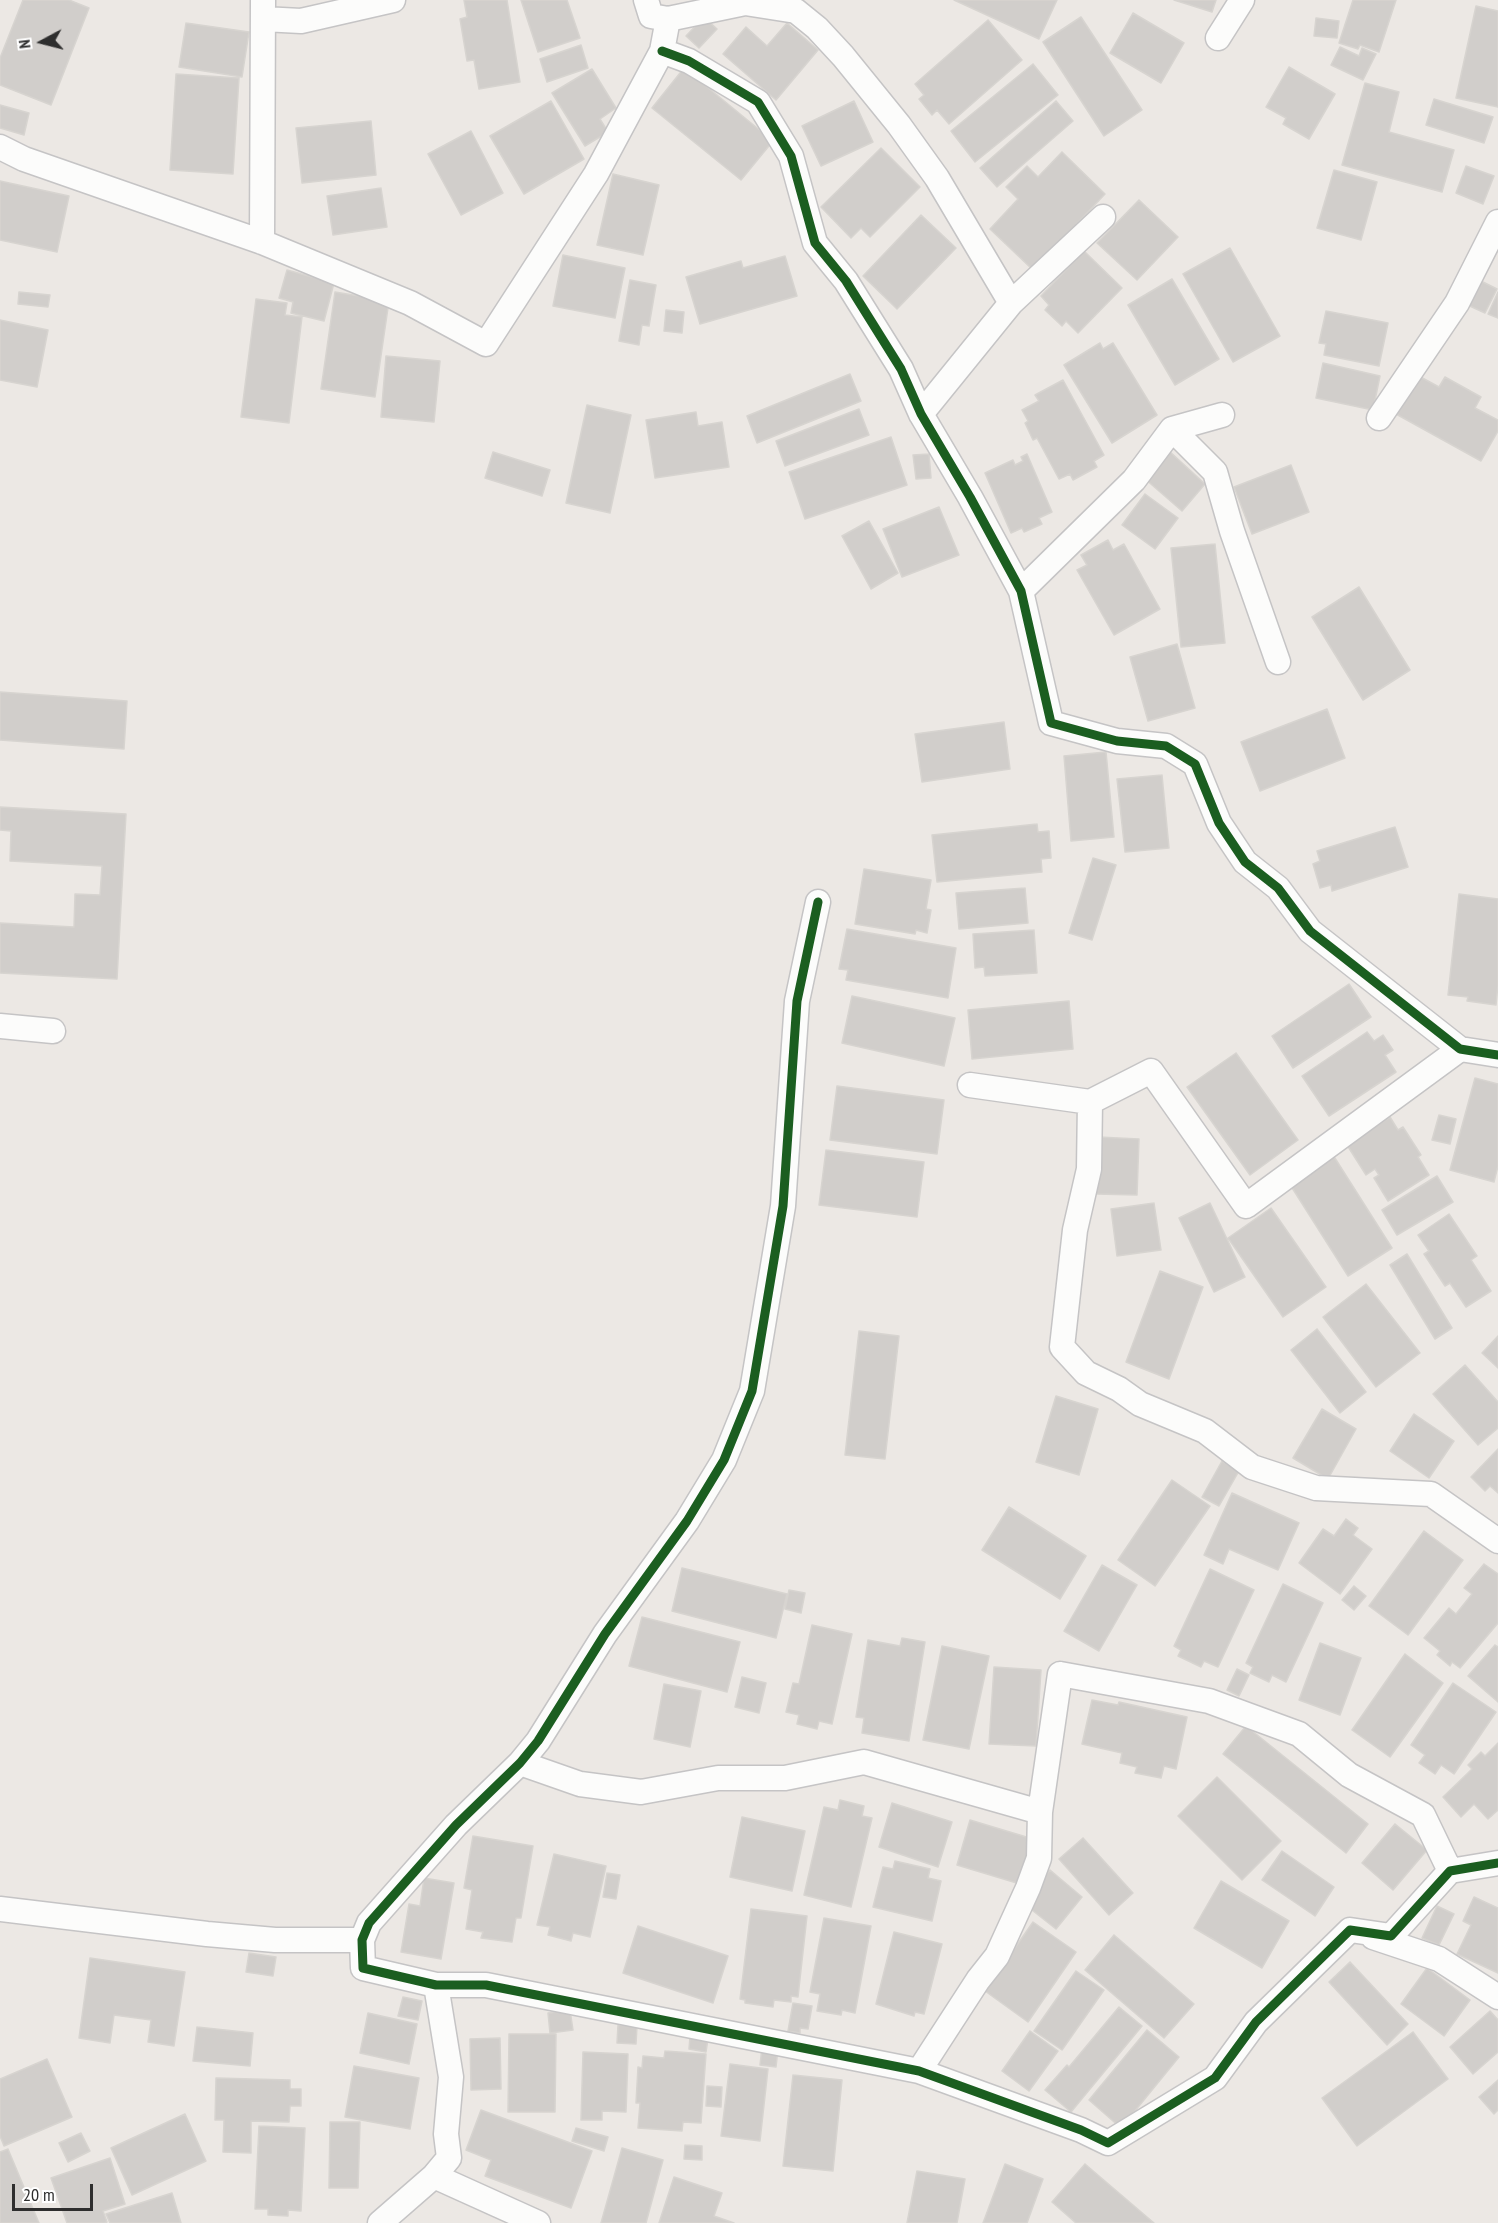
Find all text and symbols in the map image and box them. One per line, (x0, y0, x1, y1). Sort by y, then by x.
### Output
north arrow (12, 12, 72, 72)
text: N (14, 39, 35, 50)
scale bar (15, 2172, 96, 2210)
text: 20 m (23, 2183, 55, 2206)

